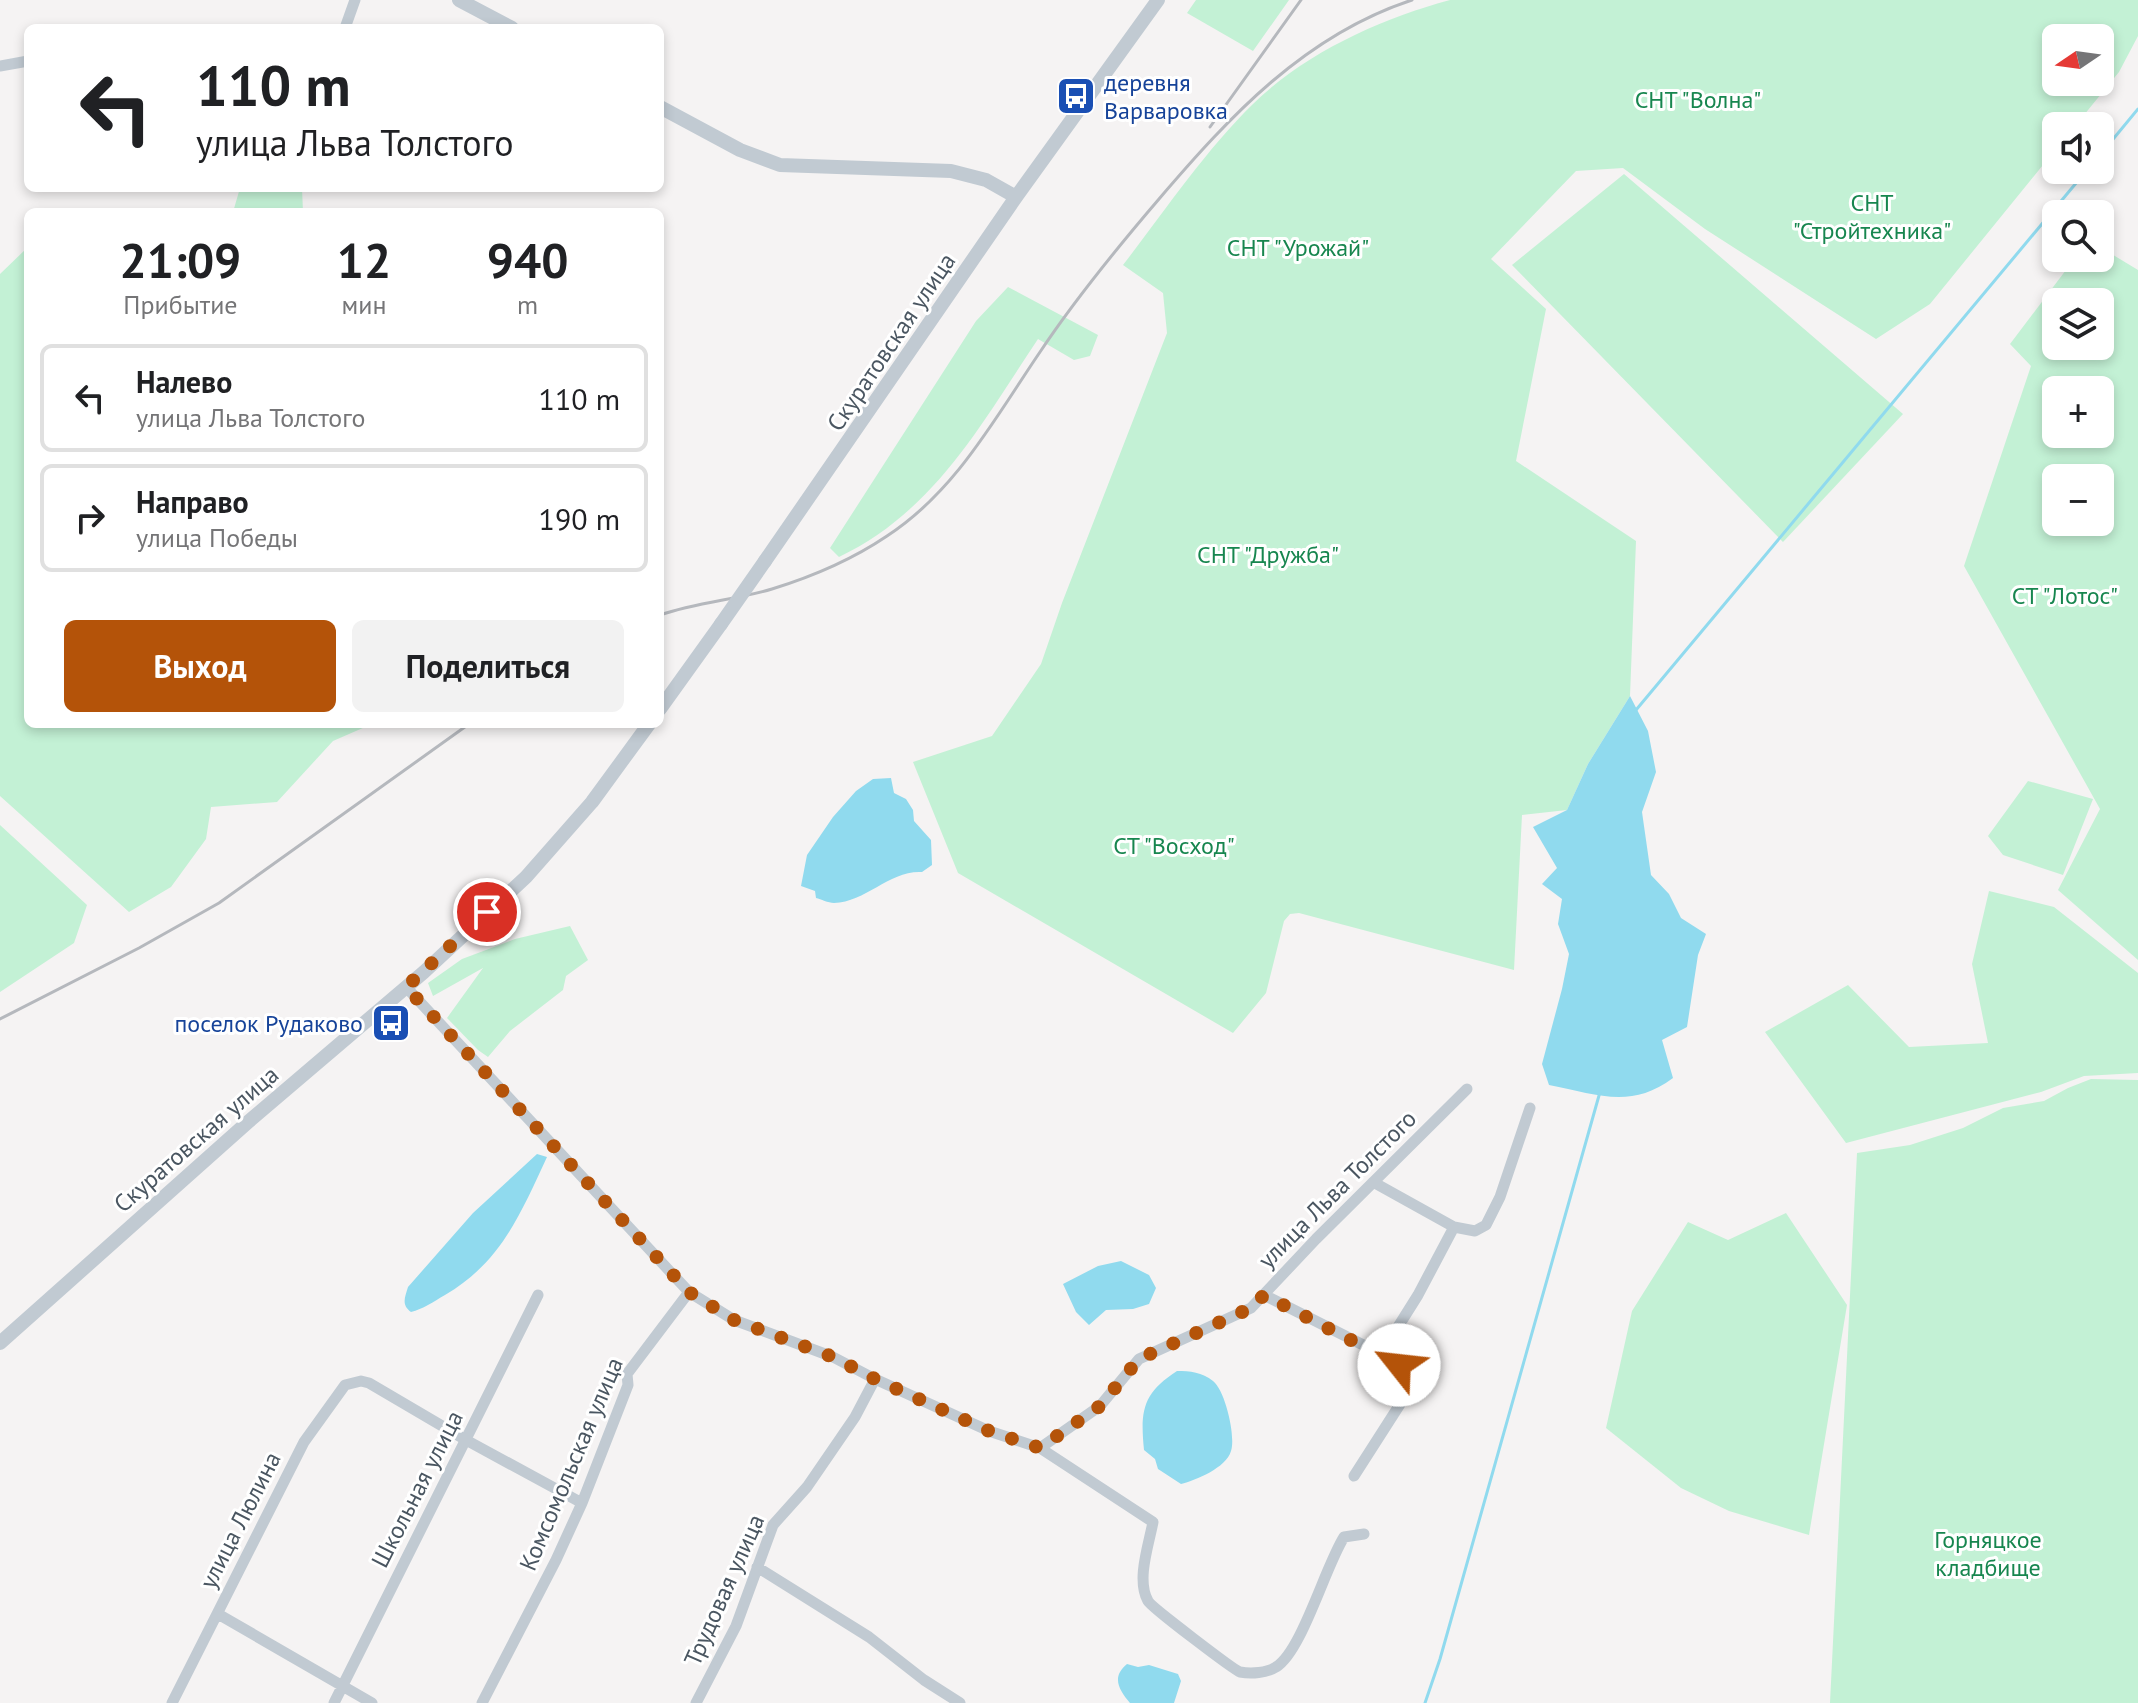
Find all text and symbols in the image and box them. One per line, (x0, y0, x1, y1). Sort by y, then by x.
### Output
north arrow (2042, 24, 2114, 96)
map controls (2042, 24, 2114, 536)
text: 110 m (196, 49, 351, 121)
icon: left (64, 56, 168, 160)
place label: деревня Варваровка (1104, 67, 1228, 126)
bus stop icon: деревня Варваровка (1055, 75, 1097, 117)
park label: СНТ "Волна" (1635, 84, 1761, 115)
button: sound (2042, 112, 2114, 184)
text: улица Льва Толстого (196, 119, 514, 166)
park label: СНТ "Стройтехника" (1793, 187, 1951, 246)
button: search (2042, 200, 2114, 272)
text: 21:09 (120, 229, 241, 291)
text: 12 (337, 229, 391, 291)
text: 940 (487, 229, 568, 291)
park label: СНТ "Урожай" (1227, 232, 1369, 263)
street label: Скуратовская улица (820, 247, 962, 437)
text: Прибытие (123, 288, 238, 321)
text: мин (342, 288, 387, 321)
text: m (517, 288, 538, 321)
button: layers (2042, 288, 2114, 360)
text: Налево (136, 362, 232, 401)
icon: left (68, 376, 112, 420)
button: + (2042, 376, 2114, 448)
text: 110 m (539, 379, 620, 418)
text: улица Льва Толстого (136, 401, 365, 434)
button: − (2042, 464, 2114, 536)
text: Направо (136, 482, 249, 521)
icon: right (68, 496, 112, 540)
text: 190 m (539, 499, 620, 538)
text: улица Победы (136, 521, 298, 554)
park label: СНТ "Дружба" (1197, 539, 1339, 570)
park label: СТ "Лотос" (2012, 580, 2118, 611)
button: Выход (64, 620, 336, 712)
button: Поделиться (352, 620, 624, 712)
park label: СТ "Восход" (1113, 830, 1235, 861)
pin (453, 878, 521, 946)
icon: arrive (465, 890, 509, 934)
bus stop icon: поселок Рудаково (370, 1002, 412, 1044)
place label: поселок Рудаково (174, 1008, 363, 1039)
street label: Скуратовская улица (107, 1059, 285, 1219)
street label: улица Льва Толстого (1251, 1103, 1423, 1275)
position arrow (1357, 1323, 1441, 1407)
street label: Комсомольская улица (512, 1353, 630, 1575)
street label: Школьная улица (364, 1405, 470, 1573)
street label: улица Люлина (192, 1446, 288, 1594)
street label: Трудовая улица (677, 1509, 771, 1671)
park label: Горняцкое кладбище (1934, 1524, 2042, 1583)

